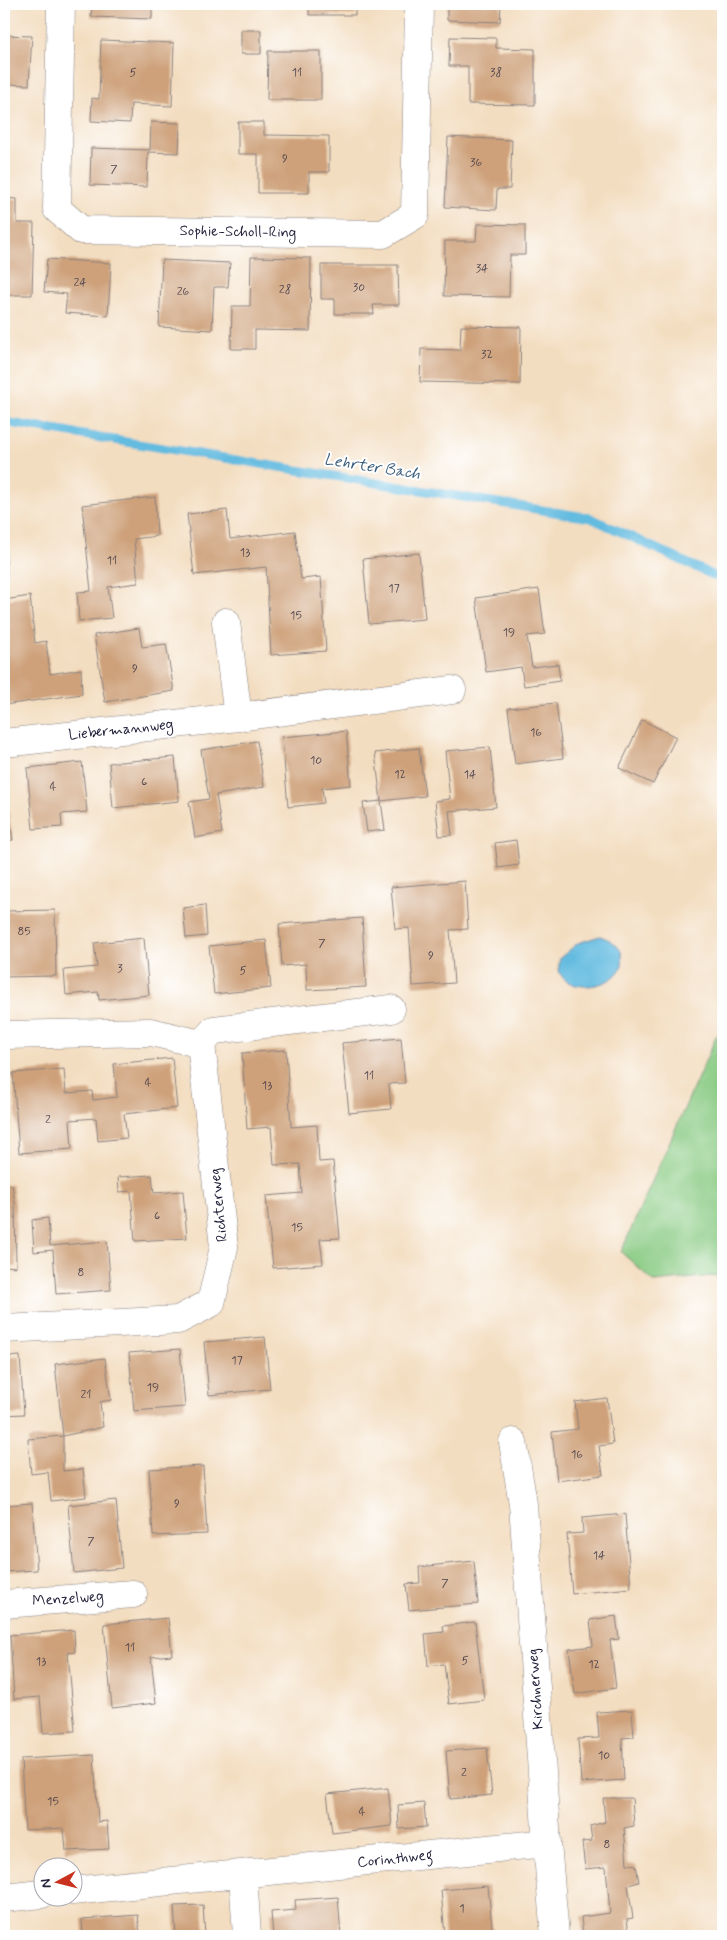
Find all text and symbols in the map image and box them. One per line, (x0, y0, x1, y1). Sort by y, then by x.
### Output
house number: 5 (129, 65, 137, 81)
house number: 11 (292, 65, 302, 81)
house number: 38 (490, 65, 502, 81)
house number: 9 (282, 151, 288, 167)
house number: 36 (470, 155, 482, 171)
house number: 7 (110, 162, 118, 178)
street label: Sophie-Scholl-Ring (179, 221, 297, 244)
house number: 34 (476, 261, 488, 277)
house number: 24 (73, 275, 87, 291)
house number: 30 (353, 280, 365, 296)
house number: 28 (279, 282, 291, 298)
house number: 26 (177, 284, 190, 300)
house number: 32 (481, 347, 493, 363)
water label: Lehrter Bach (322, 449, 422, 485)
house number: 13 (240, 545, 250, 561)
house number: 11 (107, 553, 117, 569)
house number: 17 (388, 581, 400, 597)
house number: 15 (290, 608, 302, 624)
house number: 19 (503, 625, 515, 641)
house number: 9 (132, 661, 138, 677)
street label: Liebermannweg (68, 715, 175, 746)
house number: 16 (530, 725, 542, 741)
house number: 10 (310, 753, 322, 769)
house number: 12 (394, 767, 406, 783)
house number: 14 (464, 767, 476, 783)
house number: 6 (141, 774, 147, 790)
house number: 4 (50, 779, 57, 795)
house number: 85 (17, 924, 31, 940)
house number: 7 (318, 936, 326, 952)
house number: 9 (428, 948, 434, 964)
house number: 3 (117, 961, 123, 977)
house number: 5 (239, 963, 247, 979)
house number: 11 (364, 1068, 374, 1084)
house number: 4 (145, 1075, 152, 1091)
house number: 13 (262, 1078, 272, 1094)
house number: 2 (45, 1112, 51, 1128)
street label: Richterweg (205, 1167, 233, 1243)
house number: 6 (154, 1208, 160, 1224)
house number: 15 (291, 1220, 303, 1236)
house number: 8 (78, 1265, 84, 1281)
house number: 17 (231, 1353, 243, 1369)
house number: 19 (147, 1380, 159, 1396)
house number: 21 (80, 1387, 92, 1403)
house number: 16 (571, 1447, 583, 1463)
house number: 9 (174, 1496, 180, 1512)
house number: 7 (87, 1534, 95, 1550)
house number: 14 (593, 1548, 605, 1564)
house number: 7 (441, 1576, 449, 1592)
street label: Menzelweg (32, 1587, 105, 1612)
house number: 11 (125, 1640, 135, 1656)
street label: Kirchnerweg (523, 1648, 549, 1730)
house number: 5 (461, 1653, 469, 1669)
house number: 13 (36, 1654, 46, 1670)
house number: 12 (588, 1657, 600, 1673)
house number: 10 (598, 1748, 610, 1764)
house number: 2 (461, 1765, 467, 1781)
house number: 15 (47, 1794, 59, 1810)
house number: 4 (359, 1804, 366, 1820)
house number: 8 (604, 1837, 610, 1853)
street label: Corinthweg (356, 1845, 434, 1874)
north arrow (32, 1858, 82, 1908)
text: N (37, 1878, 56, 1889)
house number: 1 (459, 1901, 465, 1917)

